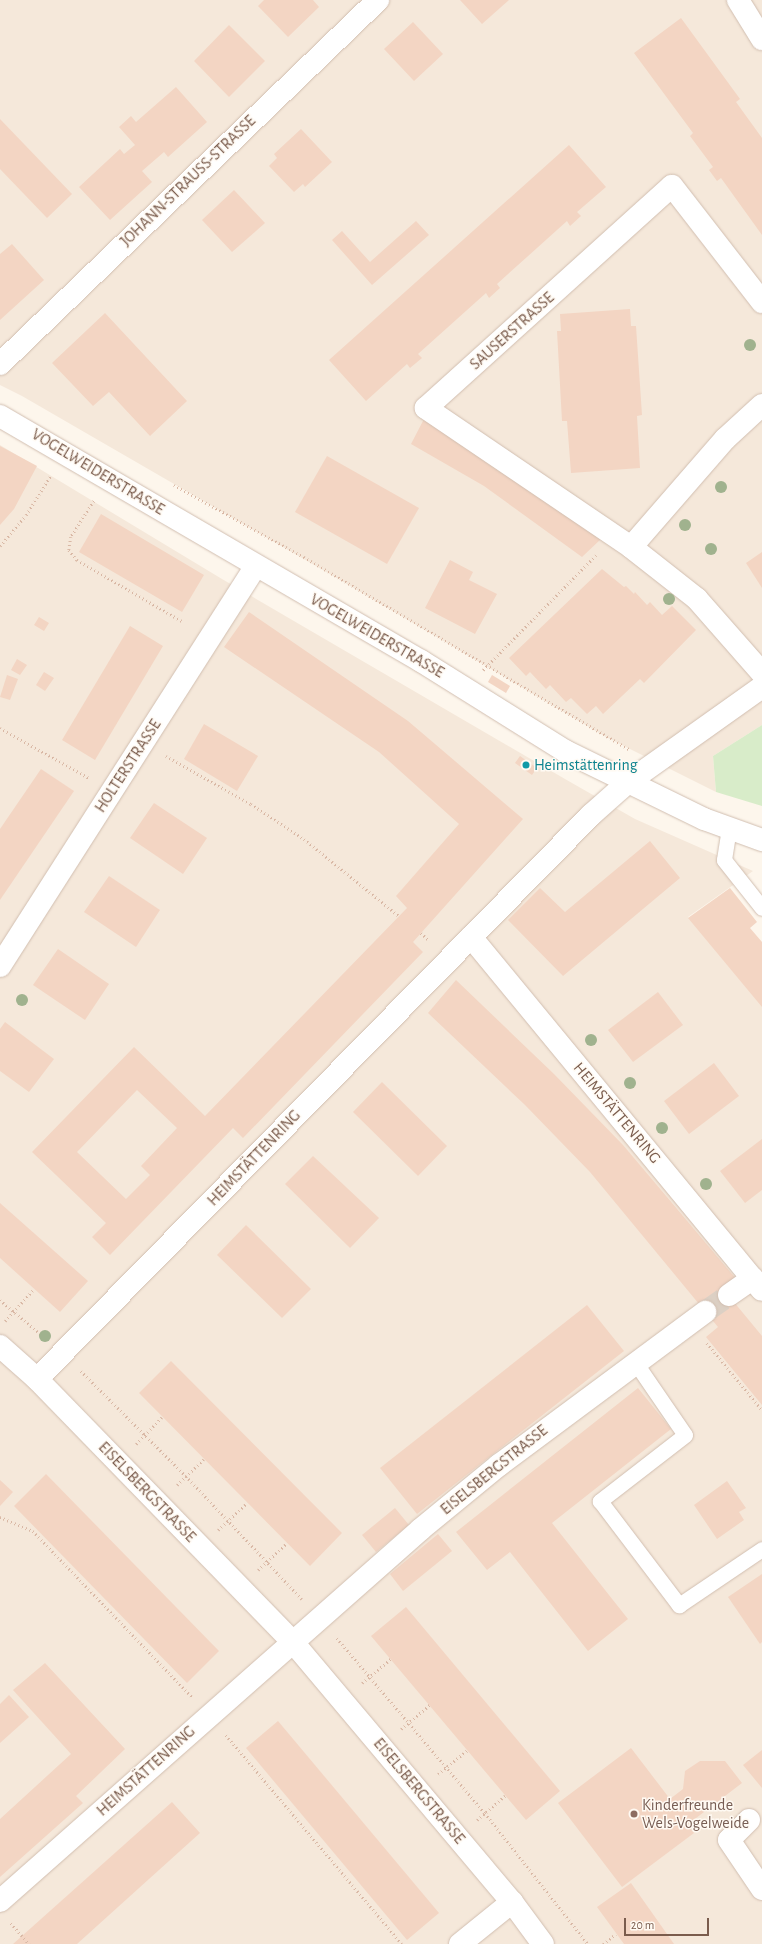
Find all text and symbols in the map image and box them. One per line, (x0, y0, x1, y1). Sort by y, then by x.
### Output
street label: JOHANN-STRAUSS-STRASSE (116, 111, 260, 251)
street label: SAUSERSTRASSE (466, 288, 558, 374)
street label: VOGELWEIDERSTRASSE (28, 425, 168, 519)
street label: VOGELWEIDERSTRASSE (307, 590, 447, 682)
street label: HOLTERSTRASSE (91, 716, 165, 816)
place label: Heimstättenring (534, 755, 638, 775)
marker: Heimstättenring (521, 760, 531, 770)
street label: HEIMSTÄTTENRING (569, 1059, 665, 1167)
street label: HEIMSTÄTTENRING (203, 1106, 305, 1210)
street label: EISELSBERGSTRASSE (437, 1421, 551, 1519)
street label: EISELSBERGSTRASSE (94, 1438, 200, 1546)
street label: HEIMSTÄTTENRING (93, 1722, 199, 1820)
street label: EISELSBERGSTRASSE (369, 1734, 469, 1848)
place label: Kinderfreunde Wels-Vogelweide (642, 1795, 749, 1833)
marker: Kinderfreunde Wels-Vogelweide (629, 1809, 639, 1819)
scale bar (626, 1910, 711, 1936)
text: 20 m (631, 1919, 654, 1931)

